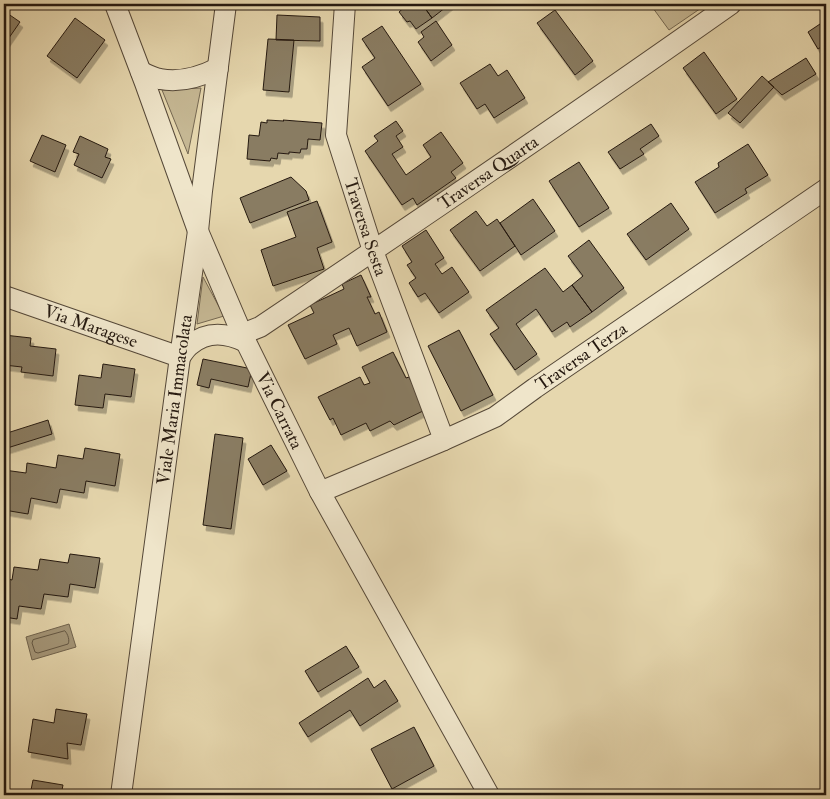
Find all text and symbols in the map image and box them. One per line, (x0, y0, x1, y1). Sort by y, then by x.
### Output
street label: Traversa Quarta (434, 130, 544, 215)
street label: Traversa Sesta (339, 175, 393, 280)
street label: Via Maragese (41, 300, 141, 354)
street label: Viale Maria Immacolata (152, 312, 198, 486)
street label: Traversa Terza (531, 317, 632, 396)
street label: Via Carrata (251, 368, 308, 454)

